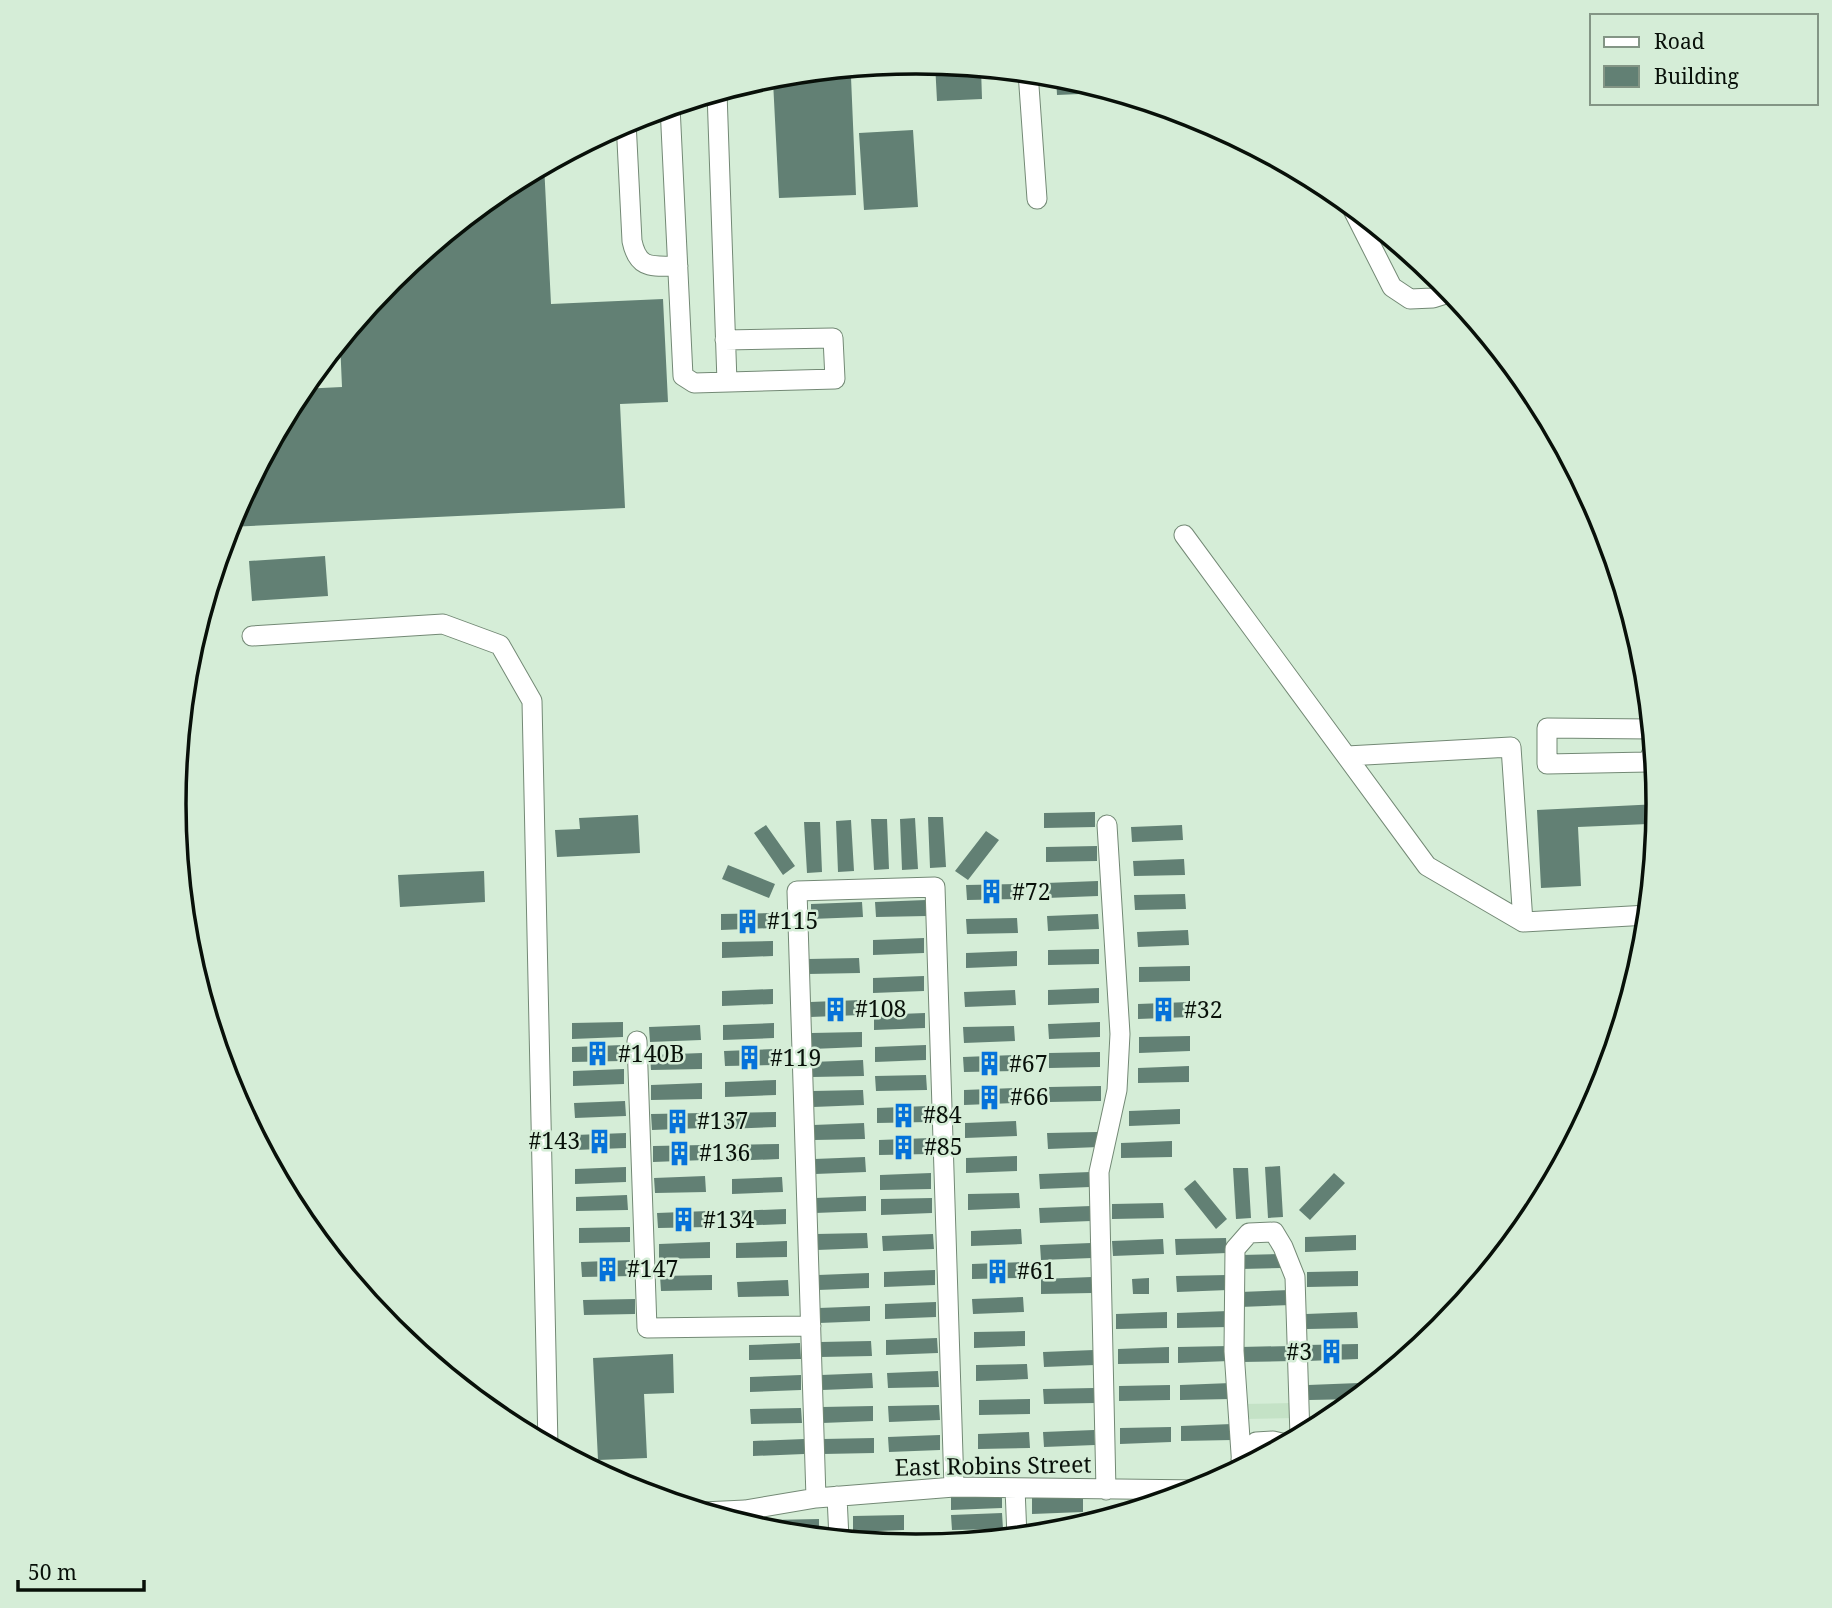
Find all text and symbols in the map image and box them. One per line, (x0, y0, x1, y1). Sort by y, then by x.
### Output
legend (1590, 14, 1818, 105)
text: Road (1654, 27, 1705, 55)
text: Building (1654, 62, 1739, 90)
place label: #72 (1012, 875, 1051, 907)
building icon: #72 (978, 878, 1006, 906)
place label: #115 (767, 904, 818, 936)
building icon: #115 (733, 907, 761, 935)
place label: #108 (855, 992, 906, 1024)
place label: #32 (1184, 993, 1223, 1025)
building icon: #108 (821, 995, 849, 1023)
building icon: #32 (1150, 996, 1178, 1024)
place label: #140B (618, 1037, 684, 1069)
building icon: #140B (584, 1040, 612, 1068)
place label: #119 (770, 1041, 821, 1073)
building icon: #119 (736, 1044, 764, 1072)
place label: #67 (1009, 1047, 1048, 1079)
building icon: #67 (975, 1050, 1003, 1078)
place label: #66 (1010, 1080, 1049, 1112)
building icon: #66 (976, 1083, 1004, 1111)
place label: #84 (923, 1098, 962, 1130)
building icon: #84 (889, 1101, 917, 1129)
place label: #137 (697, 1104, 748, 1136)
building icon: #137 (663, 1107, 691, 1135)
place label: #143 (529, 1124, 580, 1156)
building icon: #143 (586, 1127, 614, 1155)
place label: #85 (924, 1130, 963, 1162)
building icon: #85 (890, 1133, 918, 1161)
place label: #136 (699, 1136, 750, 1168)
building icon: #136 (665, 1139, 693, 1167)
place label: #134 (703, 1203, 755, 1235)
building icon: #134 (669, 1206, 697, 1234)
place label: #147 (627, 1252, 678, 1284)
place label: #61 (1017, 1254, 1056, 1286)
building icon: #147 (593, 1255, 621, 1283)
building icon: #61 (983, 1257, 1011, 1285)
place label: #3 (1286, 1335, 1312, 1367)
building icon: #3 (1318, 1338, 1346, 1366)
street label: East Robins Street (894, 1447, 1092, 1483)
scale bar (18, 1548, 144, 1592)
text: 50 m (28, 1558, 77, 1586)

